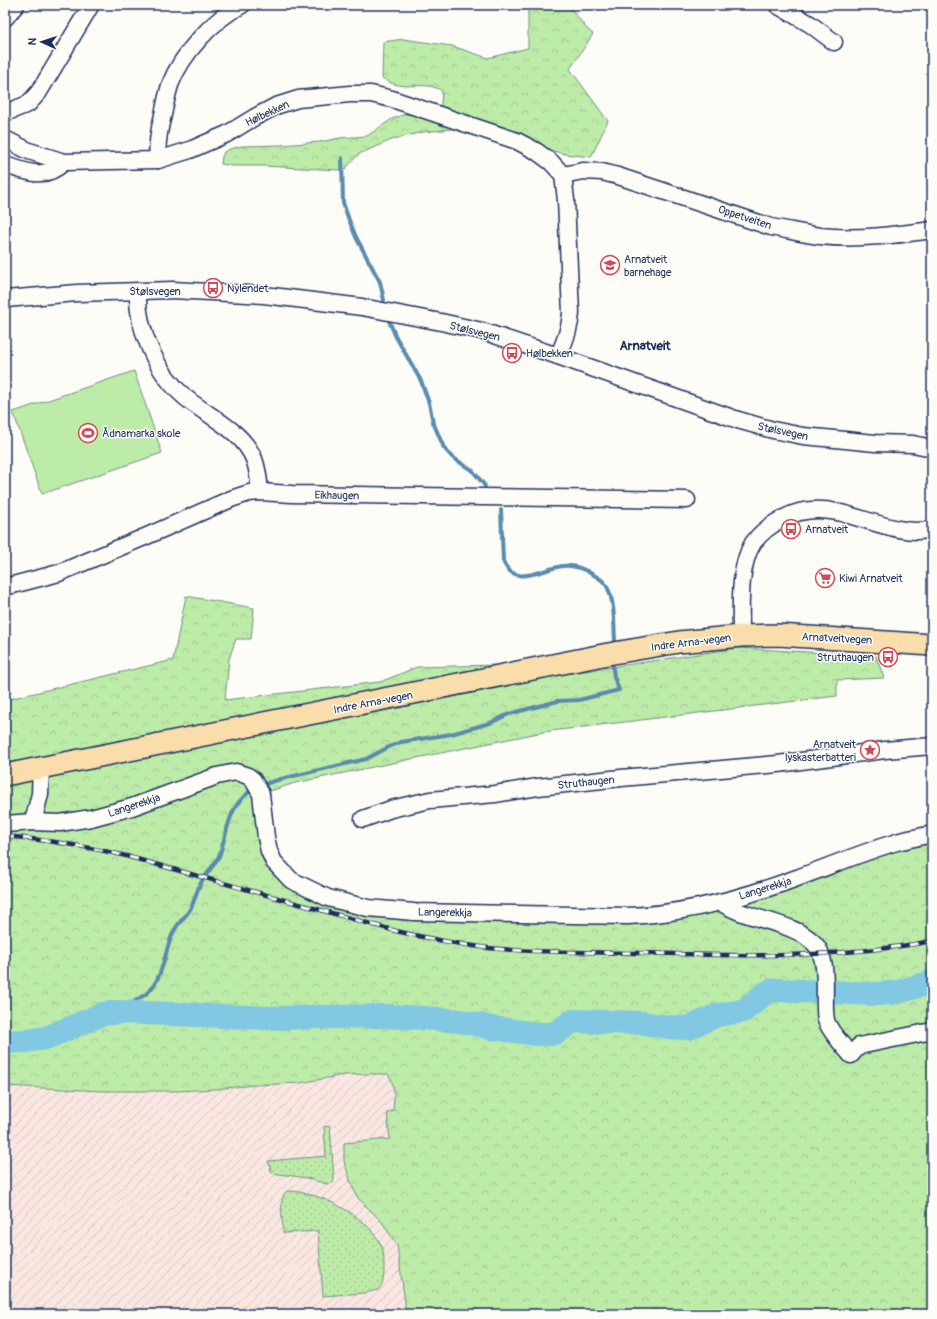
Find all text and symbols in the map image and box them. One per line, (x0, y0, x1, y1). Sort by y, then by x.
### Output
north arrow (22, 22, 62, 62)
text: N (26, 37, 39, 46)
street label: Hølbekken (243, 98, 291, 129)
street label: Oppetveiten (716, 203, 773, 232)
place label: Arnatveit barnehage (624, 253, 672, 279)
school or university icon: Arnatveit barnehage (599, 254, 621, 276)
bus stop icon: Nylendet (202, 277, 224, 299)
place label: Nylendet (227, 282, 269, 295)
street label: Stølsvegen (129, 285, 181, 298)
street label: Stølsvegen (448, 319, 501, 344)
district label: Arnatveit (619, 338, 671, 354)
bus stop icon: Hølbekken (501, 342, 523, 364)
place label: Hølbekken (526, 347, 573, 360)
street label: Stølsvegen (756, 420, 809, 443)
sports icon: Ådnamarka skole (77, 422, 99, 444)
place label: Ådnamarka skole (102, 426, 181, 440)
street label: Eikhaugen (314, 489, 360, 502)
bus stop icon: Arnatveit (780, 518, 802, 540)
place label: Arnatveit (805, 523, 849, 536)
supermarket icon: Kiwi Arnatveit (814, 567, 836, 589)
place label: Kiwi Arnatveit (839, 572, 903, 585)
street label: Arnatveitvegen (801, 630, 873, 647)
street label: Indre Arna-vegen (650, 631, 732, 654)
bus stop icon: Struthaugen (877, 646, 899, 668)
place label: Struthaugen (817, 651, 874, 664)
street label: Indre Arna-vegen (332, 688, 414, 717)
place label: Arnatveit lyskasterbatteri (785, 738, 857, 764)
place icon: Arnatveit lyskasterbatteri (859, 739, 881, 761)
street label: Struthaugen (557, 773, 615, 792)
street label: Langerekkja (106, 791, 162, 820)
street label: Langerekkja (737, 874, 793, 903)
street label: Langerekkja (418, 906, 472, 919)

